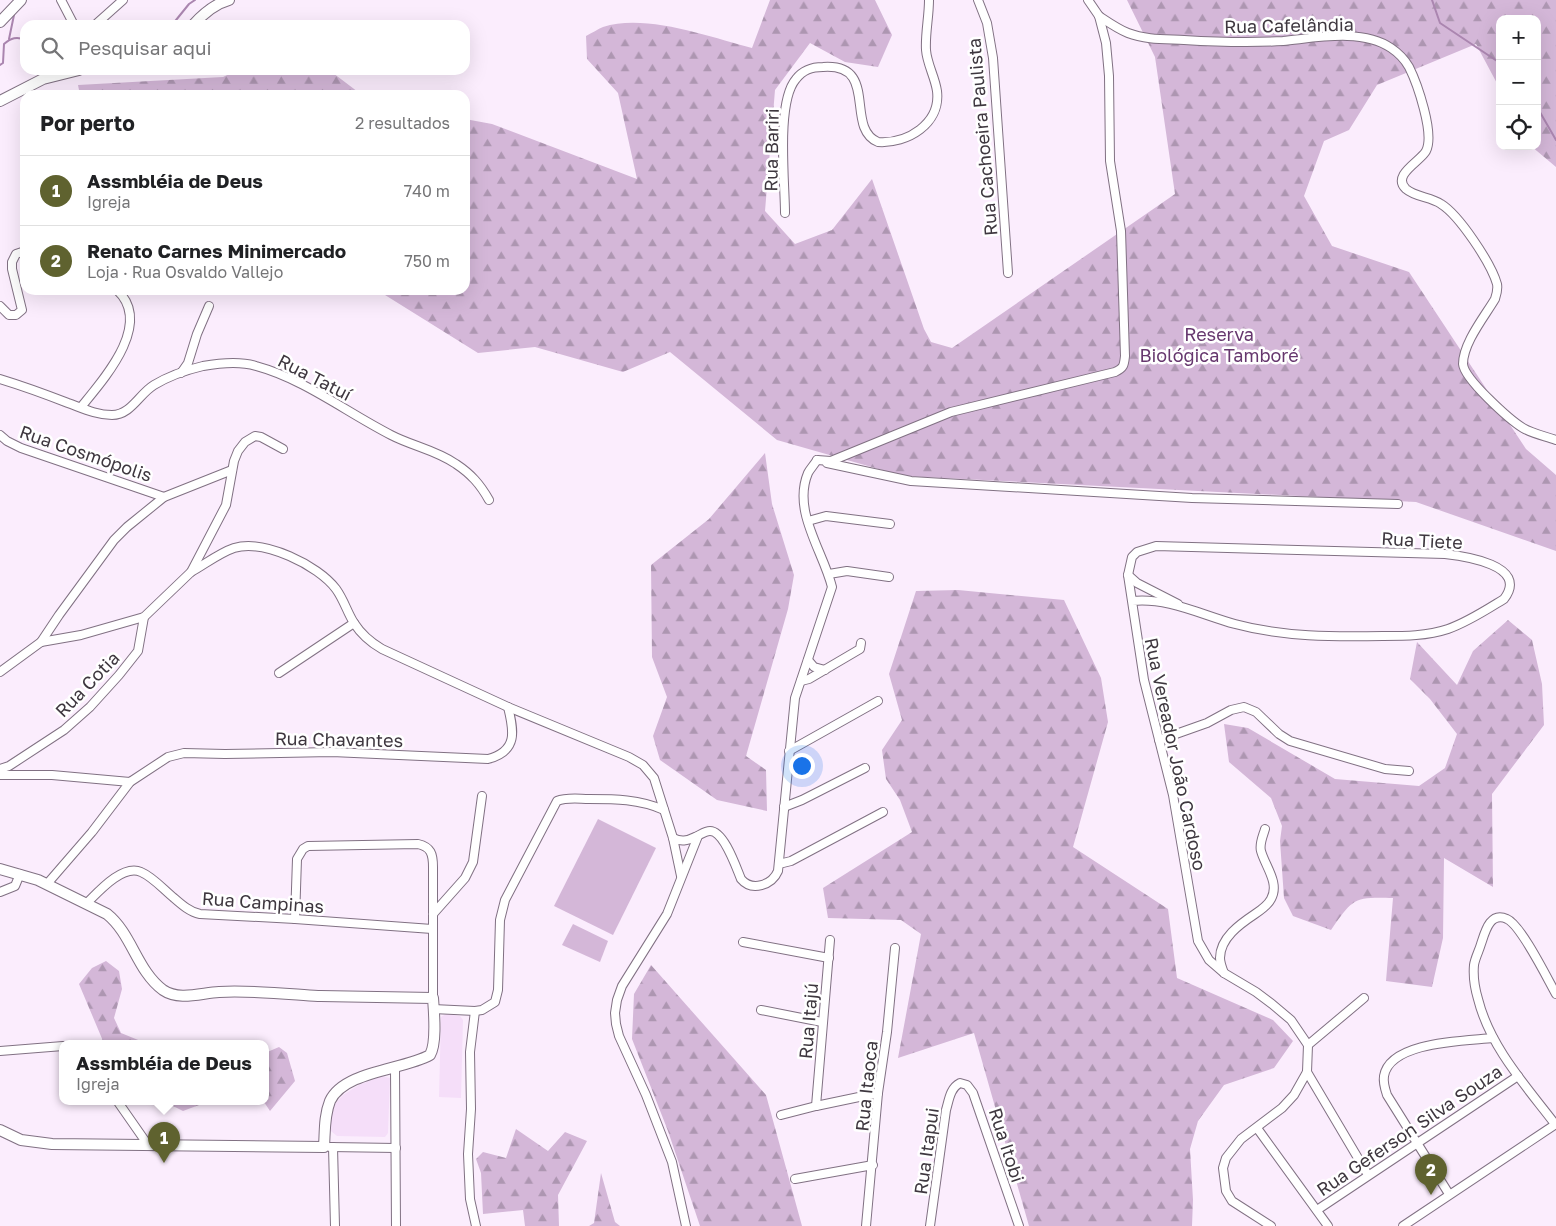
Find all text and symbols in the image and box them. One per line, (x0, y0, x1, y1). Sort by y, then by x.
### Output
street label: Rua Cafelândia (1224, 13, 1354, 37)
map controls (1496, 15, 1541, 150)
button: + (1496, 15, 1541, 60)
search box (20, 20, 470, 75)
icon: search (38, 34, 66, 62)
text: Pesquisar aqui (78, 36, 212, 59)
street label: Rua Cachoeira Paulista (962, 37, 1002, 237)
button: − (1496, 60, 1541, 105)
button: locate (1496, 105, 1541, 150)
street label: Rua Bariri (759, 108, 783, 192)
text: Por perto (40, 110, 135, 136)
text: 2 resultados (355, 113, 450, 133)
text: Assmbléia de Deus (87, 169, 263, 192)
text: 1 (52, 181, 60, 201)
text: 740 m (404, 181, 450, 201)
text: Igreja (87, 192, 131, 212)
text: Renato Carnes Minimercado (87, 239, 346, 262)
text: 2 (51, 251, 61, 271)
text: 750 m (404, 251, 450, 271)
text: Loja · Rua Osvaldo Vallejo (87, 262, 283, 282)
park label: Reserva Biológica Tamboré (1139, 323, 1299, 366)
street label: Rua Tatuí (274, 349, 357, 405)
street label: Rua Cosmópolis (17, 420, 155, 486)
street label: Rua Tiete (1381, 527, 1463, 553)
street label: Rua Vereador João Cardoso (1141, 636, 1211, 872)
street label: Rua Cotia (50, 647, 124, 721)
street label: Rua Chavantes (275, 727, 403, 751)
your location (789, 753, 815, 779)
street label: Rua Campinas (201, 887, 325, 917)
street label: Rua Itajú (794, 982, 822, 1060)
street label: Rua Itaoca (850, 1039, 882, 1133)
popup (59, 1040, 269, 1105)
text: Assmbléia de Deus (76, 1051, 252, 1074)
street label: Rua Geferson Silva Souza (1312, 1060, 1506, 1200)
text: Igreja (76, 1074, 120, 1094)
street label: Rua Itobi (985, 1105, 1029, 1185)
street label: Rua Itapui (909, 1106, 943, 1196)
pin: 1 (148, 1122, 180, 1163)
pin: 2 (1415, 1154, 1447, 1195)

